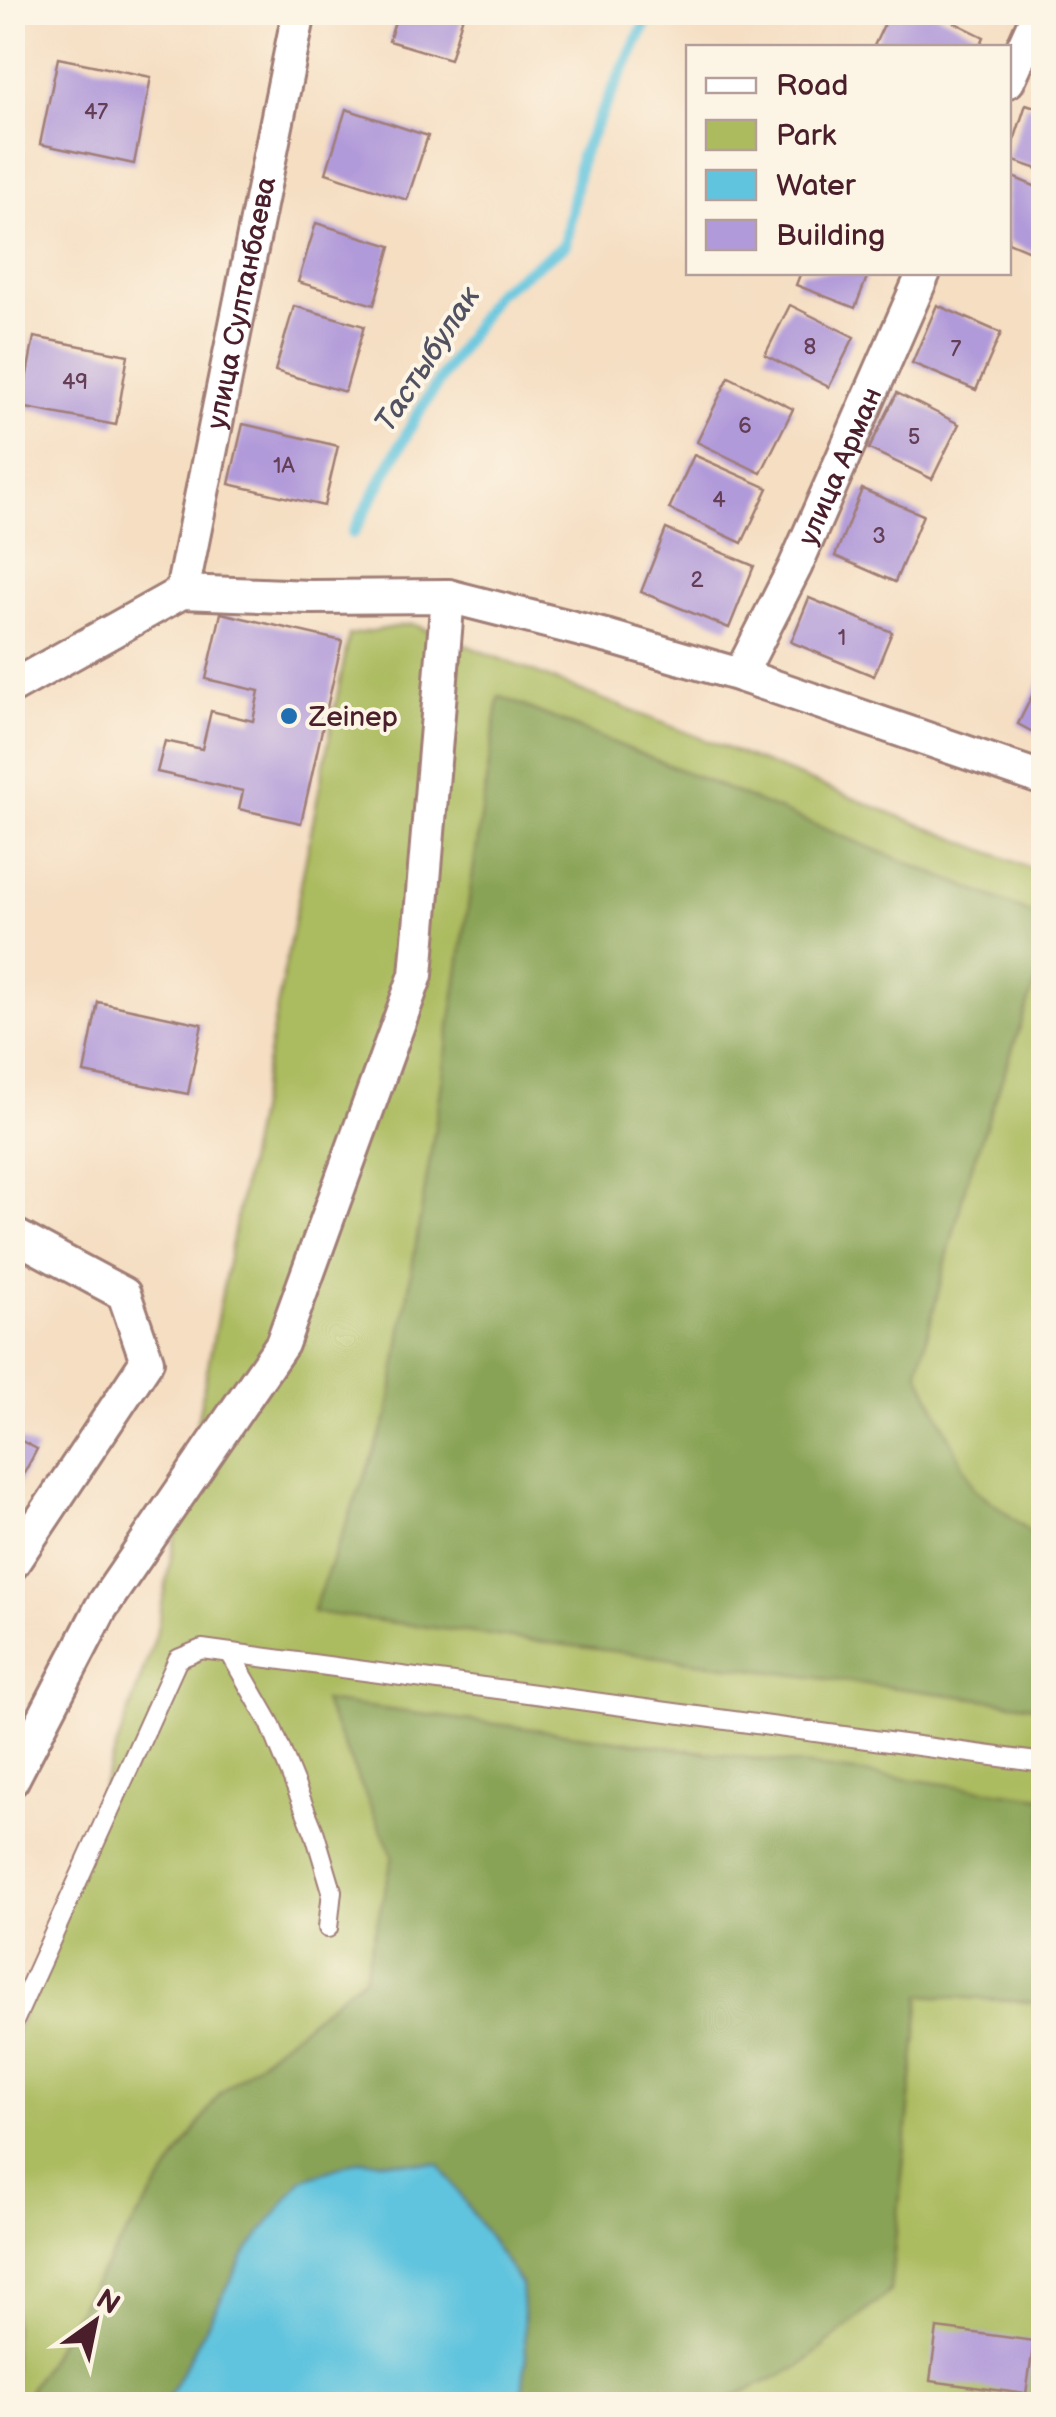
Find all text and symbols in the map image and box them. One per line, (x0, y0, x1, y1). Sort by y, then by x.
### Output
legend (686, 45, 1011, 275)
text: Road (776, 68, 849, 104)
house number: 47 (84, 99, 108, 126)
text: Park (776, 118, 836, 154)
text: Water (776, 168, 857, 204)
street label: улица Султанбаева (200, 174, 283, 432)
text: Building (776, 218, 885, 254)
water label: Тастыбулак (367, 279, 489, 439)
house number: 8 (804, 334, 816, 361)
house number: 7 (951, 336, 962, 363)
house number: 49 (62, 369, 88, 396)
street label: улица Арман (792, 383, 890, 550)
house number: 6 (738, 413, 752, 440)
house number: 5 (908, 424, 920, 451)
house number: 1А (273, 453, 296, 480)
house number: 4 (712, 487, 726, 514)
house number: 3 (872, 523, 886, 550)
house number: 2 (691, 567, 704, 594)
house number: 1 (838, 625, 846, 652)
place label: Zeinep (308, 701, 398, 734)
marker: Zeinep (278, 705, 300, 727)
north arrow (45, 2272, 145, 2372)
text: N (90, 2283, 126, 2322)

